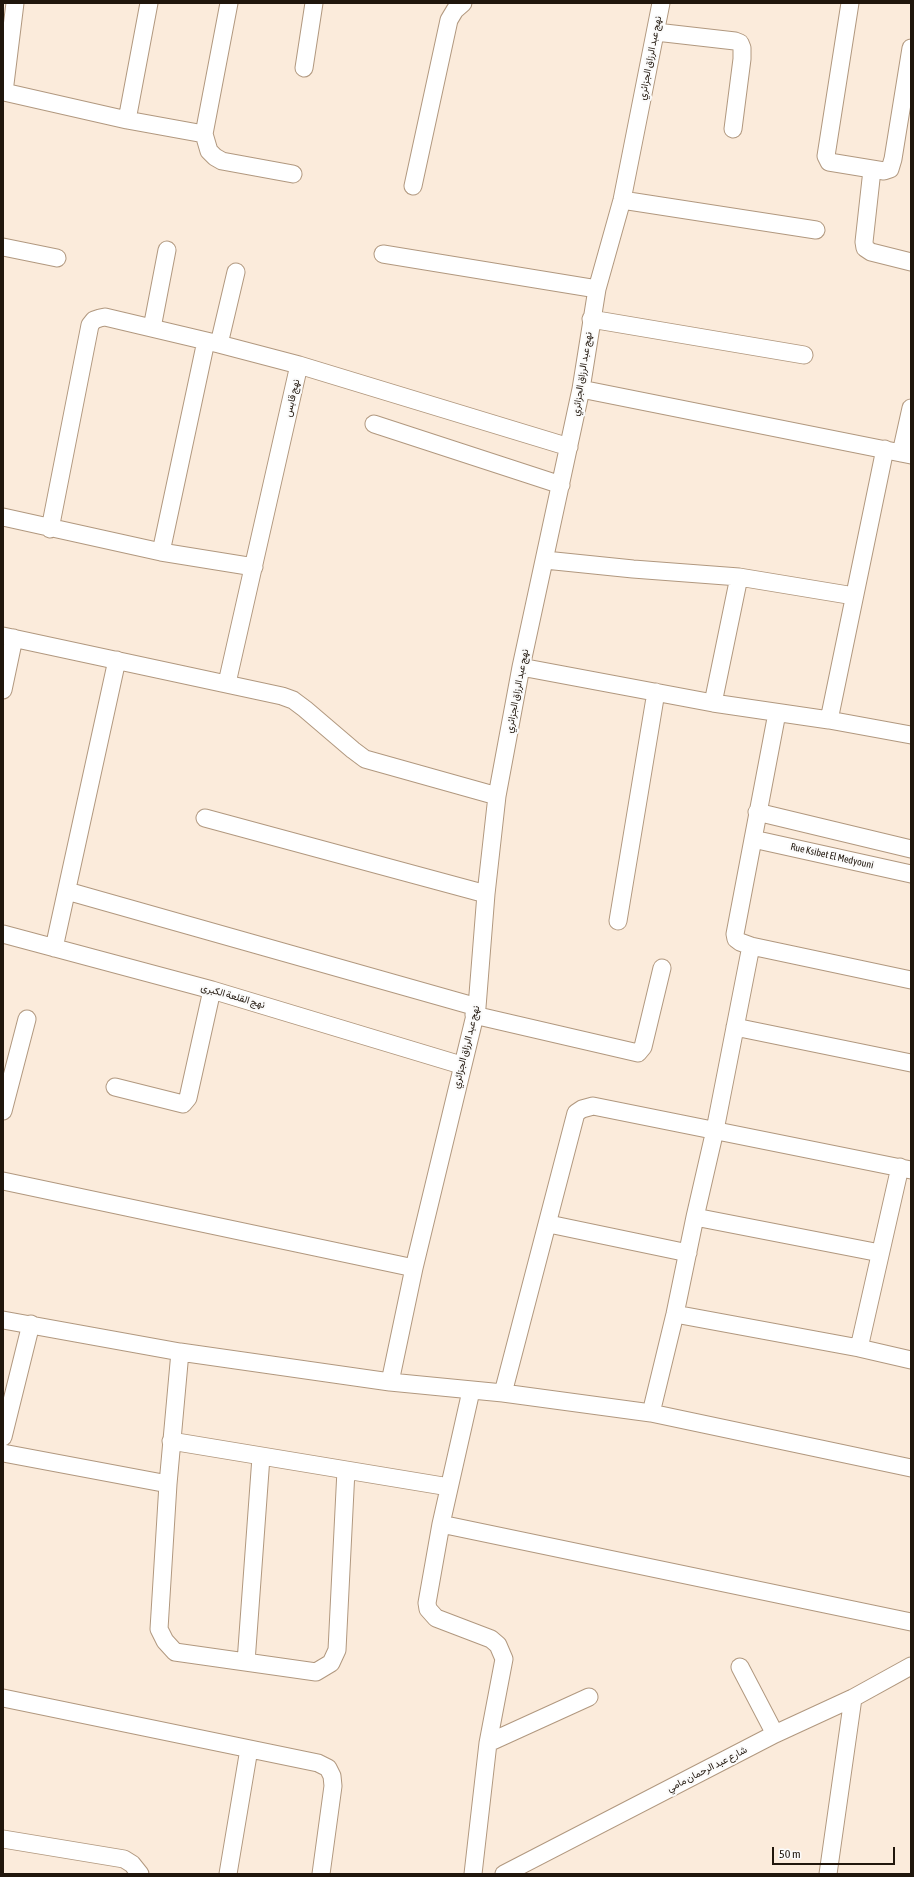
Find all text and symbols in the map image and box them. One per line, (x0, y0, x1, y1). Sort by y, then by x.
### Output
street label: نهج عبد الرزاق الجزائري (636, 15, 664, 101)
street label: نهج عبد الرزاق الجزائري (569, 331, 595, 417)
street label: نهج قابس (282, 378, 302, 418)
street label: نهج عبد الرزاق الجزائري (503, 648, 531, 734)
street label: Rue Ksibet El Medyouni (789, 841, 875, 871)
street label: نهج القلعة الكبرى (199, 981, 267, 1011)
street label: نهج عبد الرزاق الجزائري (450, 1004, 482, 1090)
street label: شارع عبد الرحمان مامي (665, 1744, 749, 1794)
scale bar (774, 1839, 897, 1865)
text: 50 m (779, 1847, 801, 1861)

